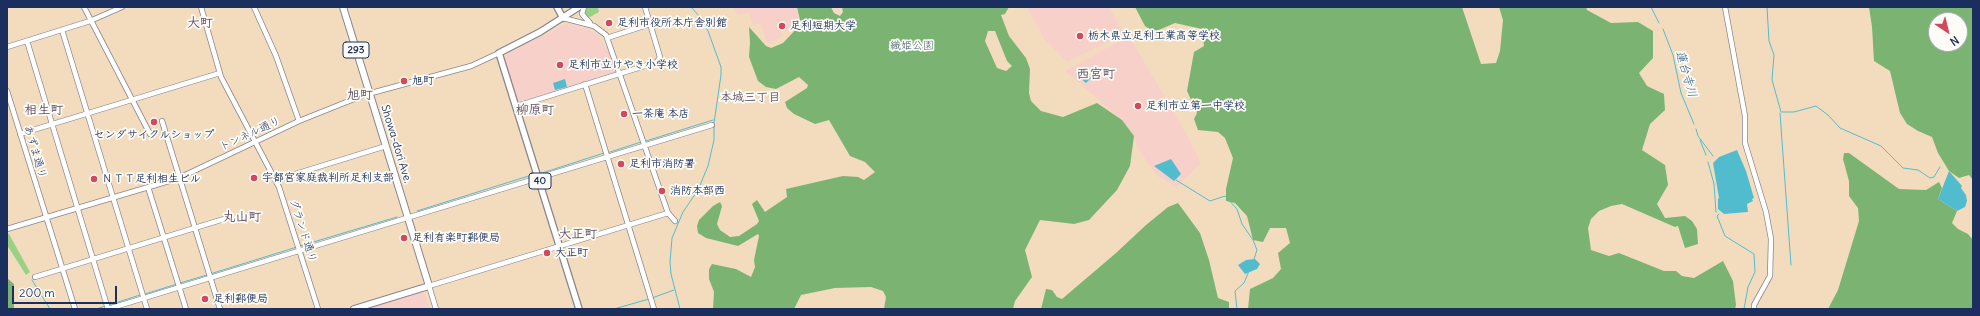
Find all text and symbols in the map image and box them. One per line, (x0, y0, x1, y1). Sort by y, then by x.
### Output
north arrow (1928, 12, 1968, 52)
district label: 大町 (187, 15, 213, 31)
place label: 足利市役所本庁舎別館 (617, 16, 727, 30)
marker: 足利市役所本庁舎別館 (604, 18, 614, 28)
place label: 足利短期大学 (790, 19, 856, 33)
marker: 足利短期大学 (777, 21, 787, 31)
place label: 栃木県立足利工業高等学校 (1088, 29, 1220, 43)
marker: 栃木県立足利工業高等学校 (1075, 31, 1085, 41)
text: N (1947, 33, 1961, 49)
park label: 織姫公園 (890, 39, 934, 53)
road number: 293 (343, 42, 369, 58)
water label: 蓮台寺川 (1672, 49, 1700, 99)
place label: 足利市立けやき小学校 (568, 58, 678, 72)
marker: 足利市立けやき小学校 (555, 60, 565, 70)
district label: 西宮町 (1077, 66, 1115, 82)
place label: 旭町 (412, 74, 434, 88)
marker: 旭町 (399, 76, 409, 86)
district label: 旭町 (347, 87, 373, 103)
district label: 本城三丁目 (720, 91, 780, 105)
place label: 足利市立第一中学校 (1146, 99, 1245, 113)
marker: 足利市立第一中学校 (1133, 101, 1143, 111)
district label: 相生町 (25, 102, 63, 118)
district label: 柳原町 (516, 102, 554, 118)
street label: Showa-dori Ave. (378, 103, 414, 185)
place label: 一茶庵 本店 (632, 107, 690, 121)
marker: 一茶庵 本店 (619, 109, 629, 119)
street label: トンネル通り (217, 114, 283, 154)
marker: センダサイクルショップ (149, 117, 159, 127)
street label: あずま通り (21, 124, 49, 180)
place label: センダサイクルショップ (94, 128, 214, 142)
place label: 足利市消防署 (629, 157, 695, 171)
marker: 足利市消防署 (616, 159, 626, 169)
place label: 宇都宮家庭裁判所足利支部 (262, 171, 394, 185)
place label: ＮＴＴ足利相生ビル (102, 172, 201, 186)
marker: 宇都宮家庭裁判所足利支部 (249, 173, 259, 183)
road number: 40 (529, 173, 551, 189)
marker: ＮＴＴ足利相生ビル (89, 174, 99, 184)
place label: 消防本部西 (670, 184, 725, 198)
marker: 消防本部西 (657, 186, 667, 196)
street label: グランド通り (287, 198, 319, 264)
district label: 丸山町 (223, 209, 261, 225)
district label: 大正町 (559, 226, 597, 242)
place label: 足利有楽町郵便局 (412, 231, 500, 245)
marker: 足利有楽町郵便局 (399, 233, 409, 243)
place label: 大正町 (555, 246, 588, 260)
marker: 大正町 (542, 248, 552, 258)
scale bar (14, 278, 119, 304)
text: 200 m (19, 285, 55, 300)
place label: 足利郵便局 (213, 292, 268, 306)
marker: 足利郵便局 (200, 294, 210, 304)

